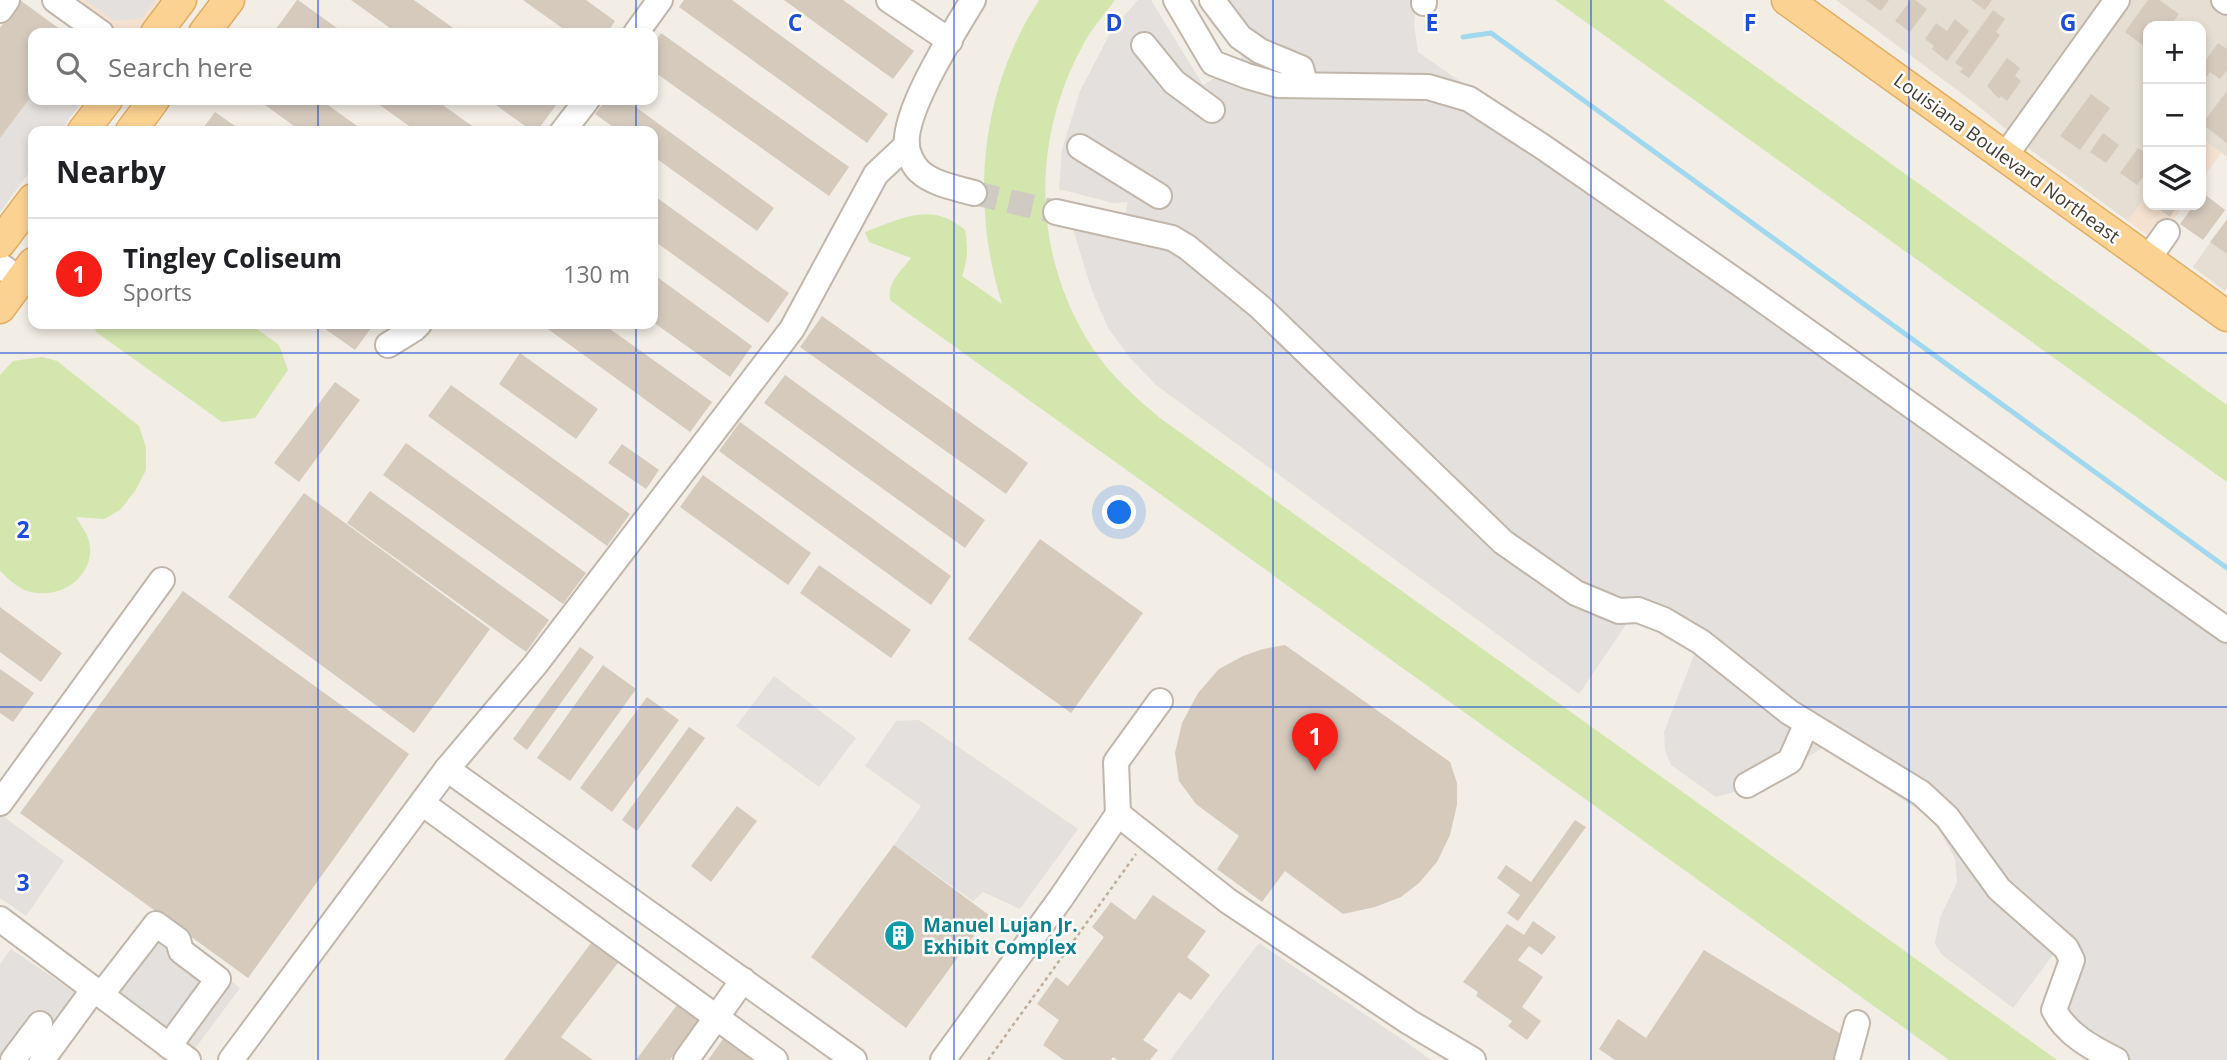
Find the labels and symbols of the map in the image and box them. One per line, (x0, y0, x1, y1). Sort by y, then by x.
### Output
text: C (788, 6, 802, 38)
text: D (1105, 6, 1123, 38)
text: E (1426, 6, 1438, 38)
text: F (1744, 6, 1756, 38)
text: G (2060, 6, 2076, 38)
street label: Louisiana Boulevard Northeast (1889, 67, 2125, 249)
your location (1102, 495, 1136, 529)
text: 2 (16, 513, 30, 545)
pin: 1 (1292, 713, 1338, 771)
text: 3 (16, 866, 30, 898)
place label: Manuel Lujan Jr. Exhibit Complex (923, 912, 1078, 960)
building icon: Manuel Lujan Jr. Exhibit Complex (883, 919, 917, 953)

